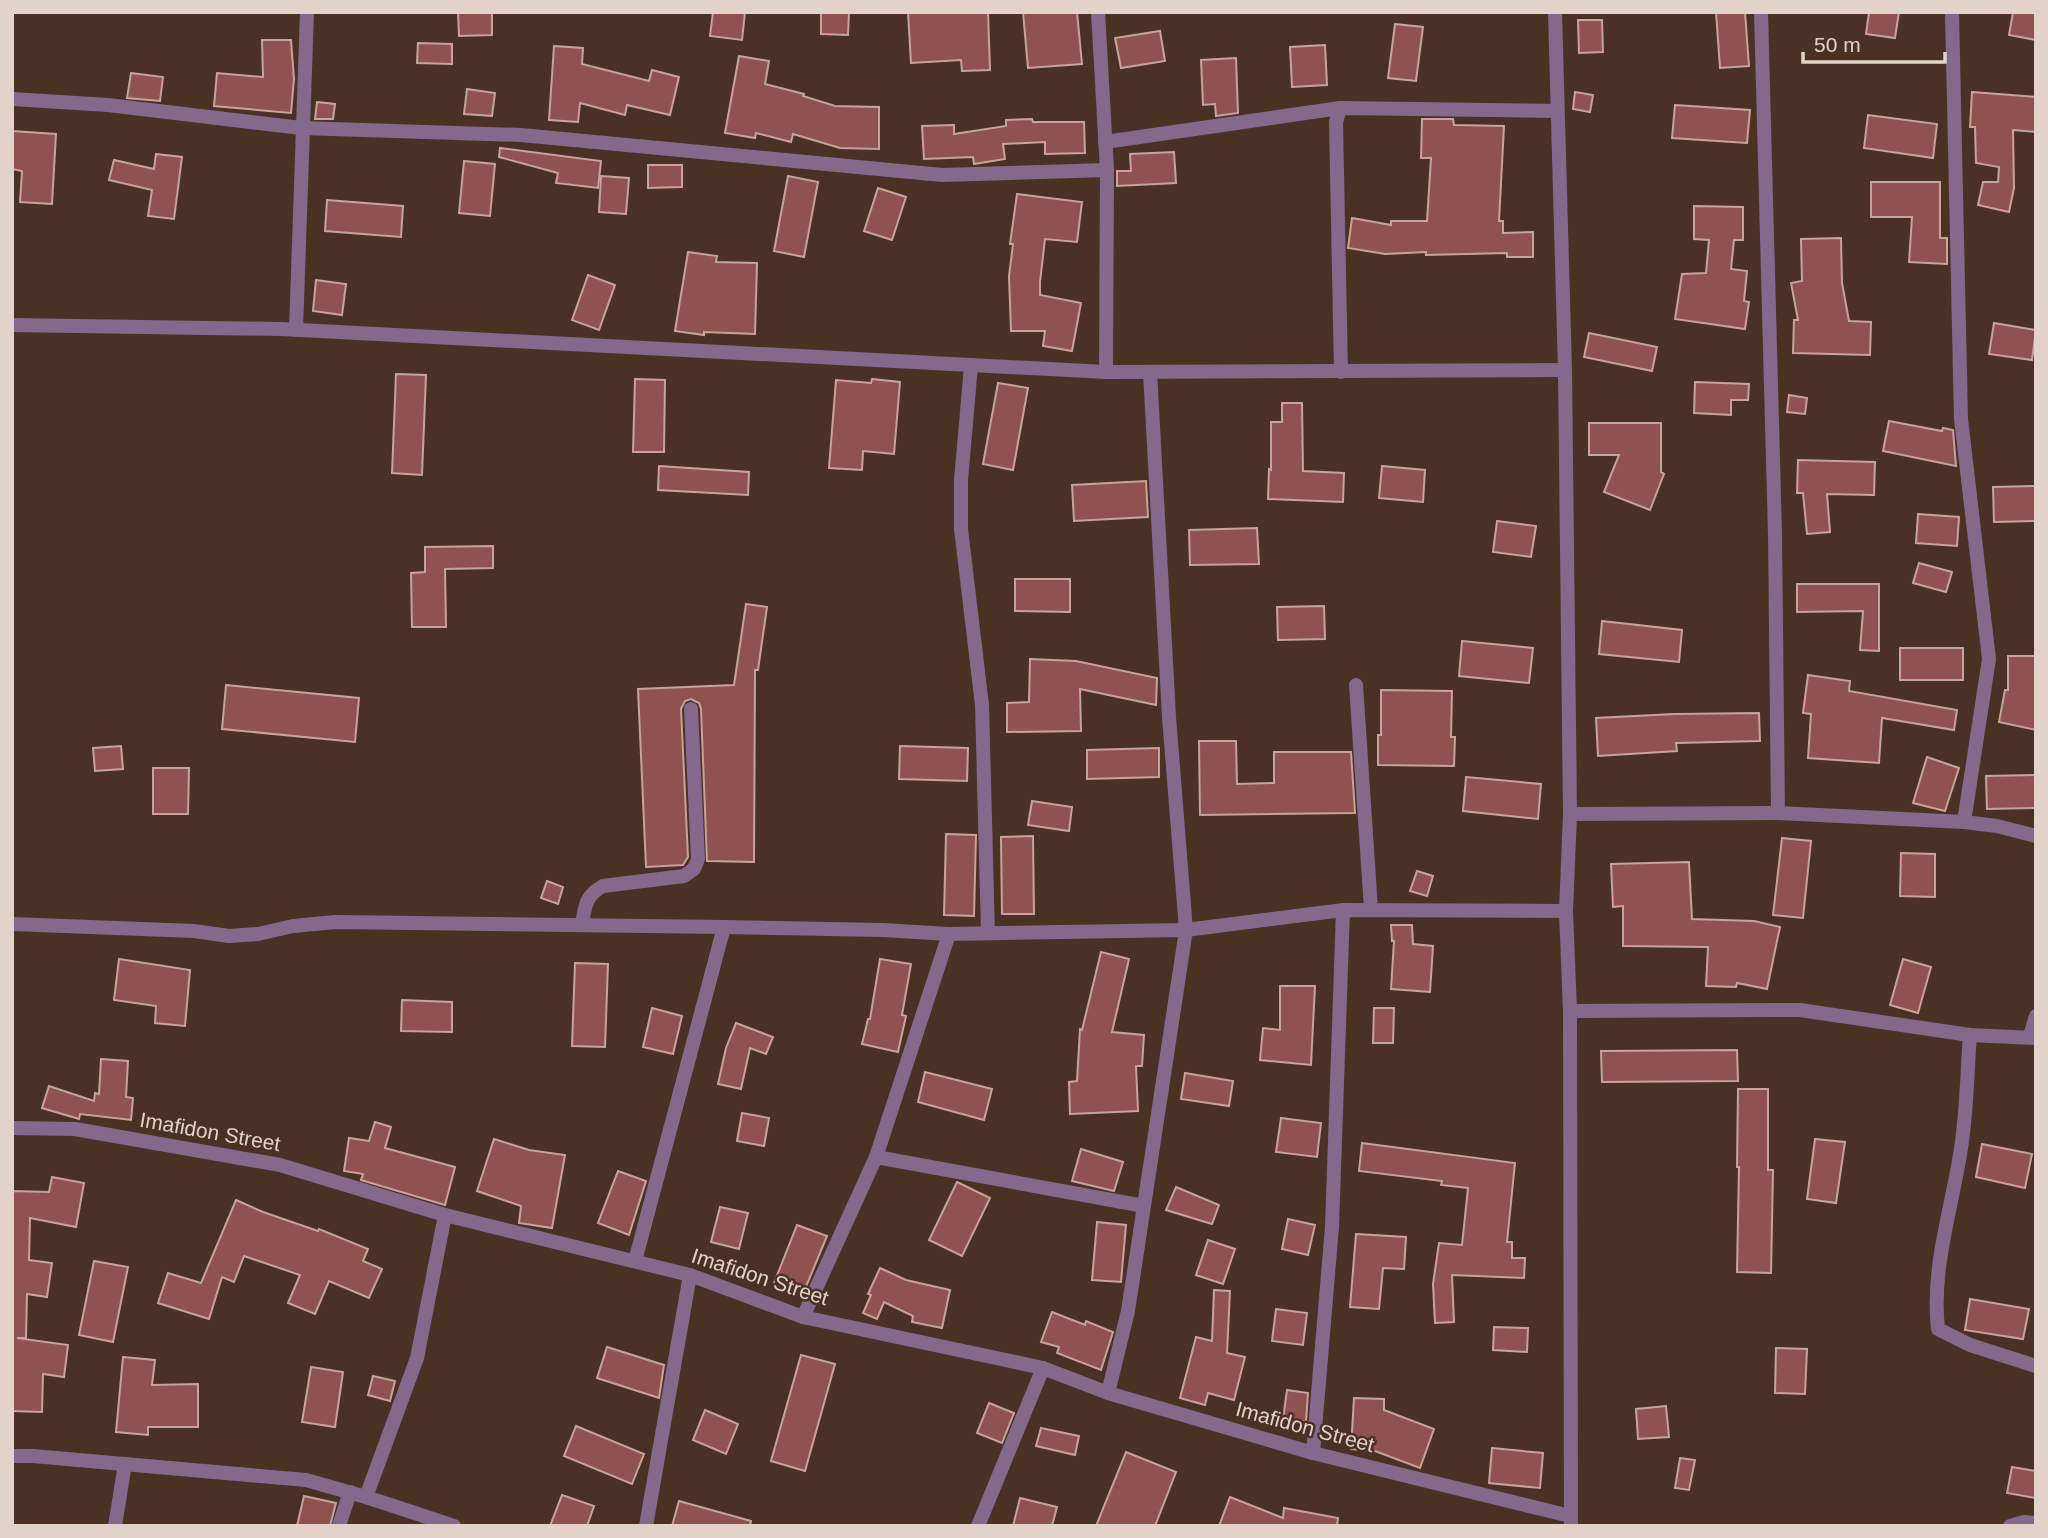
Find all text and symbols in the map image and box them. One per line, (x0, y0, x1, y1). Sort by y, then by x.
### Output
scale bar (1803, 21, 1945, 65)
text: 50 m (1814, 33, 1861, 56)
street label: Imafidon Street (138, 1108, 282, 1155)
street label: Imafidon Street (689, 1244, 832, 1310)
street label: Imafidon Street (1233, 1397, 1377, 1456)

